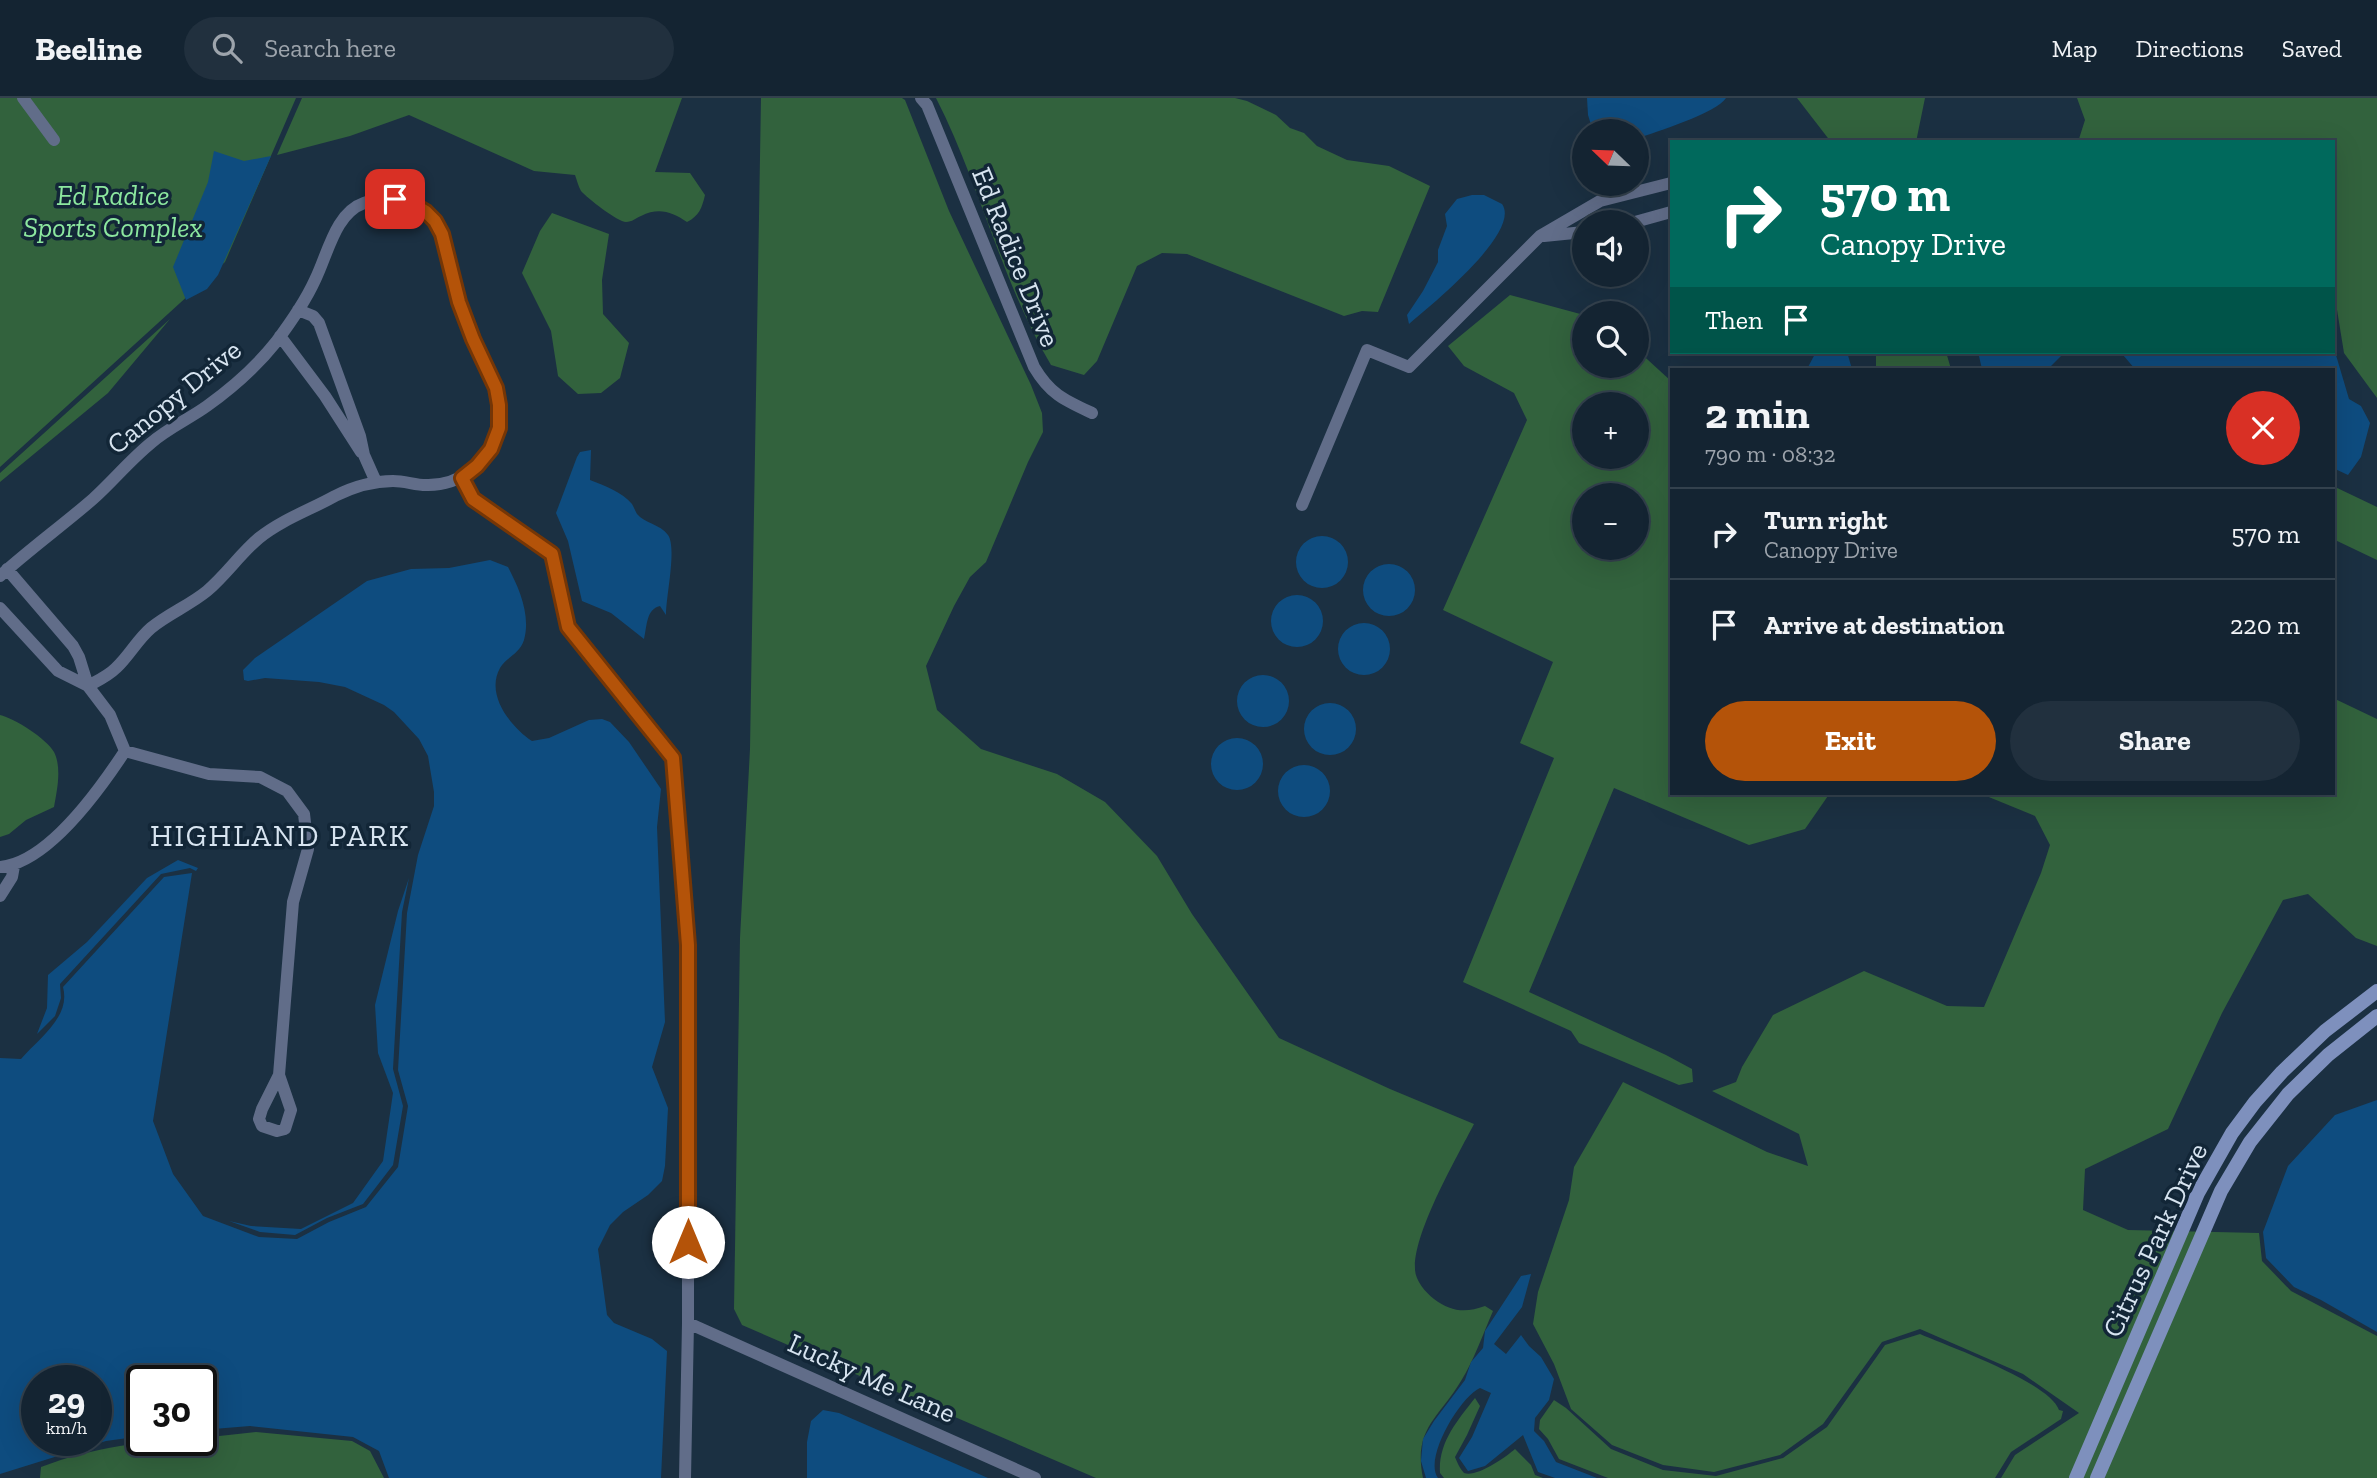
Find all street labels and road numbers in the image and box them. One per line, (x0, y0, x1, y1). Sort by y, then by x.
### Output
street label: Ed Radice Drive (965, 162, 1067, 352)
street label: Canopy Drive (100, 333, 248, 461)
street label: Citrus Park Drive (2096, 1138, 2214, 1342)
street label: Lucky Me Lane (783, 1326, 961, 1430)

